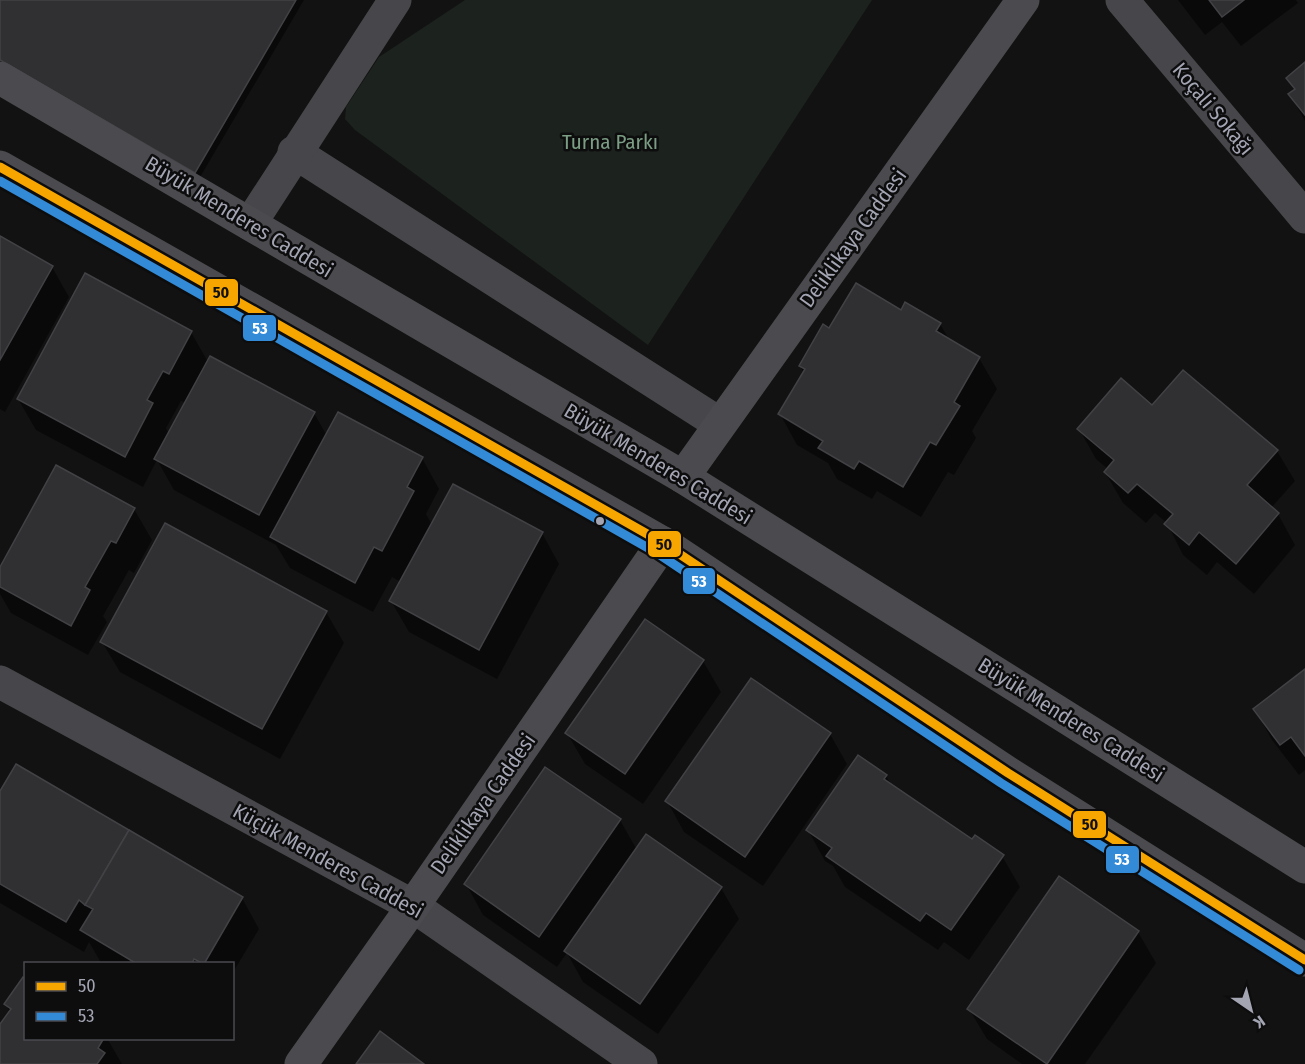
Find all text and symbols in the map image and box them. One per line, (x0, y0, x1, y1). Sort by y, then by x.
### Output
street label: Koçali Sokağı (1167, 57, 1259, 161)
park label: Turna Parkı (562, 129, 658, 155)
street label: Büyük Menderes Caddesi (140, 151, 338, 283)
street label: Deliklikaya Caddesi (794, 163, 912, 313)
line badge: 50 (204, 278, 239, 307)
text: 50 (213, 283, 230, 302)
line badge: 53 (242, 314, 277, 342)
text: 53 (252, 319, 268, 338)
street label: Büyük Menderes Caddesi (559, 398, 757, 530)
unlabelled marker (594, 515, 606, 527)
line badge: 50 (647, 530, 682, 558)
text: 50 (656, 535, 673, 554)
line badge: 53 (682, 567, 716, 595)
text: 53 (691, 572, 707, 591)
street label: Büyük Menderes Caddesi (973, 652, 1169, 788)
street label: Deliklikaya Caddesi (425, 729, 541, 879)
street label: Küçük Menderes Caddesi (228, 798, 428, 924)
line badge: 50 (1072, 810, 1107, 839)
text: 50 (1082, 815, 1099, 834)
line badge: 53 (1105, 845, 1140, 874)
text: 53 (1114, 850, 1130, 869)
legend (24, 962, 234, 1040)
text: 50 (78, 975, 96, 997)
north arrow (1221, 980, 1281, 1040)
text: 53 (78, 1005, 94, 1027)
text: K (1249, 1011, 1269, 1033)

